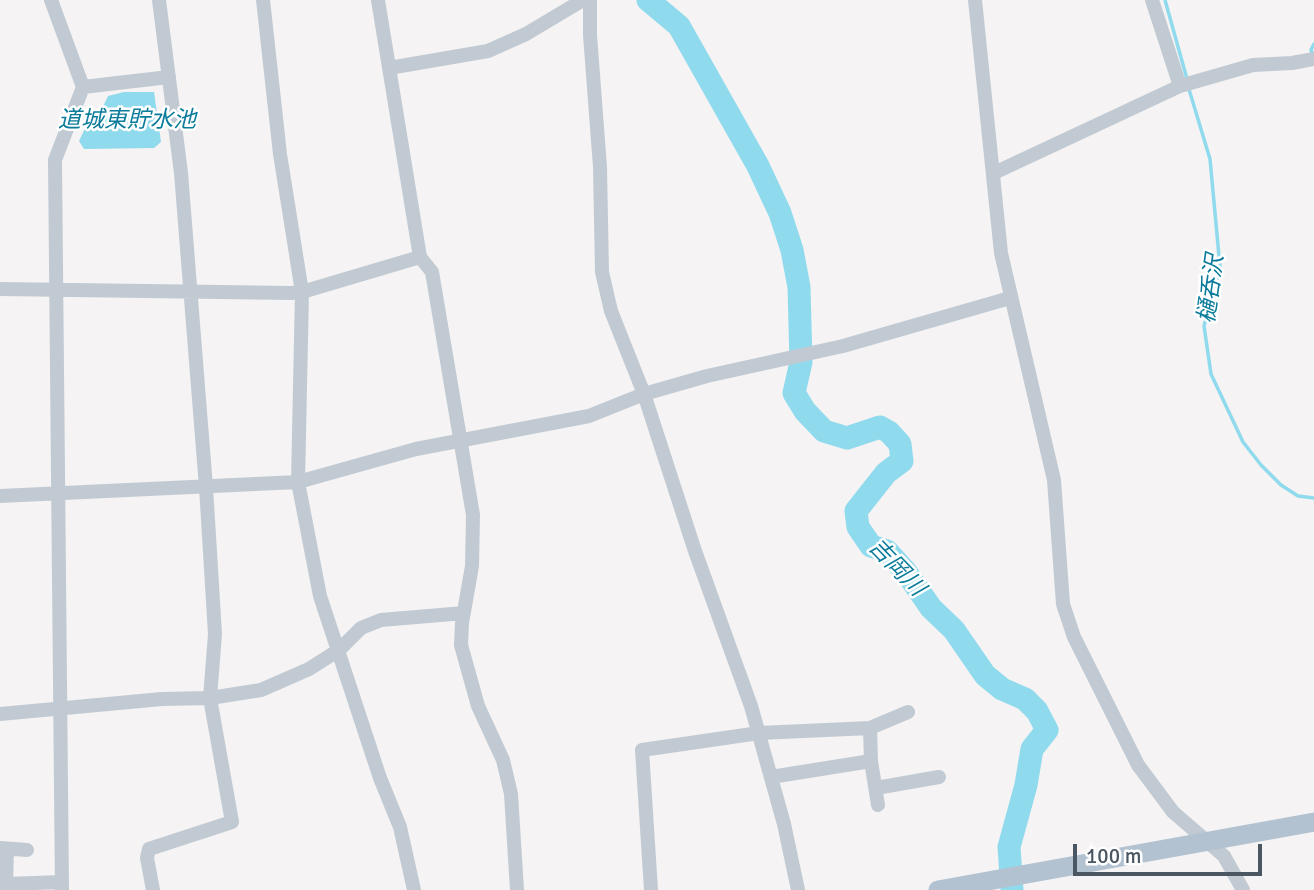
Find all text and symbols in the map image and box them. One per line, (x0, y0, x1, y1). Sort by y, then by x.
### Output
water label: 道城東貯水池 (58, 107, 196, 135)
water label: 樋呑沢 (1194, 253, 1230, 325)
water label: 吉岡川 (862, 534, 930, 602)
scale bar (1076, 830, 1265, 874)
text: 100 m (1086, 843, 1141, 869)

